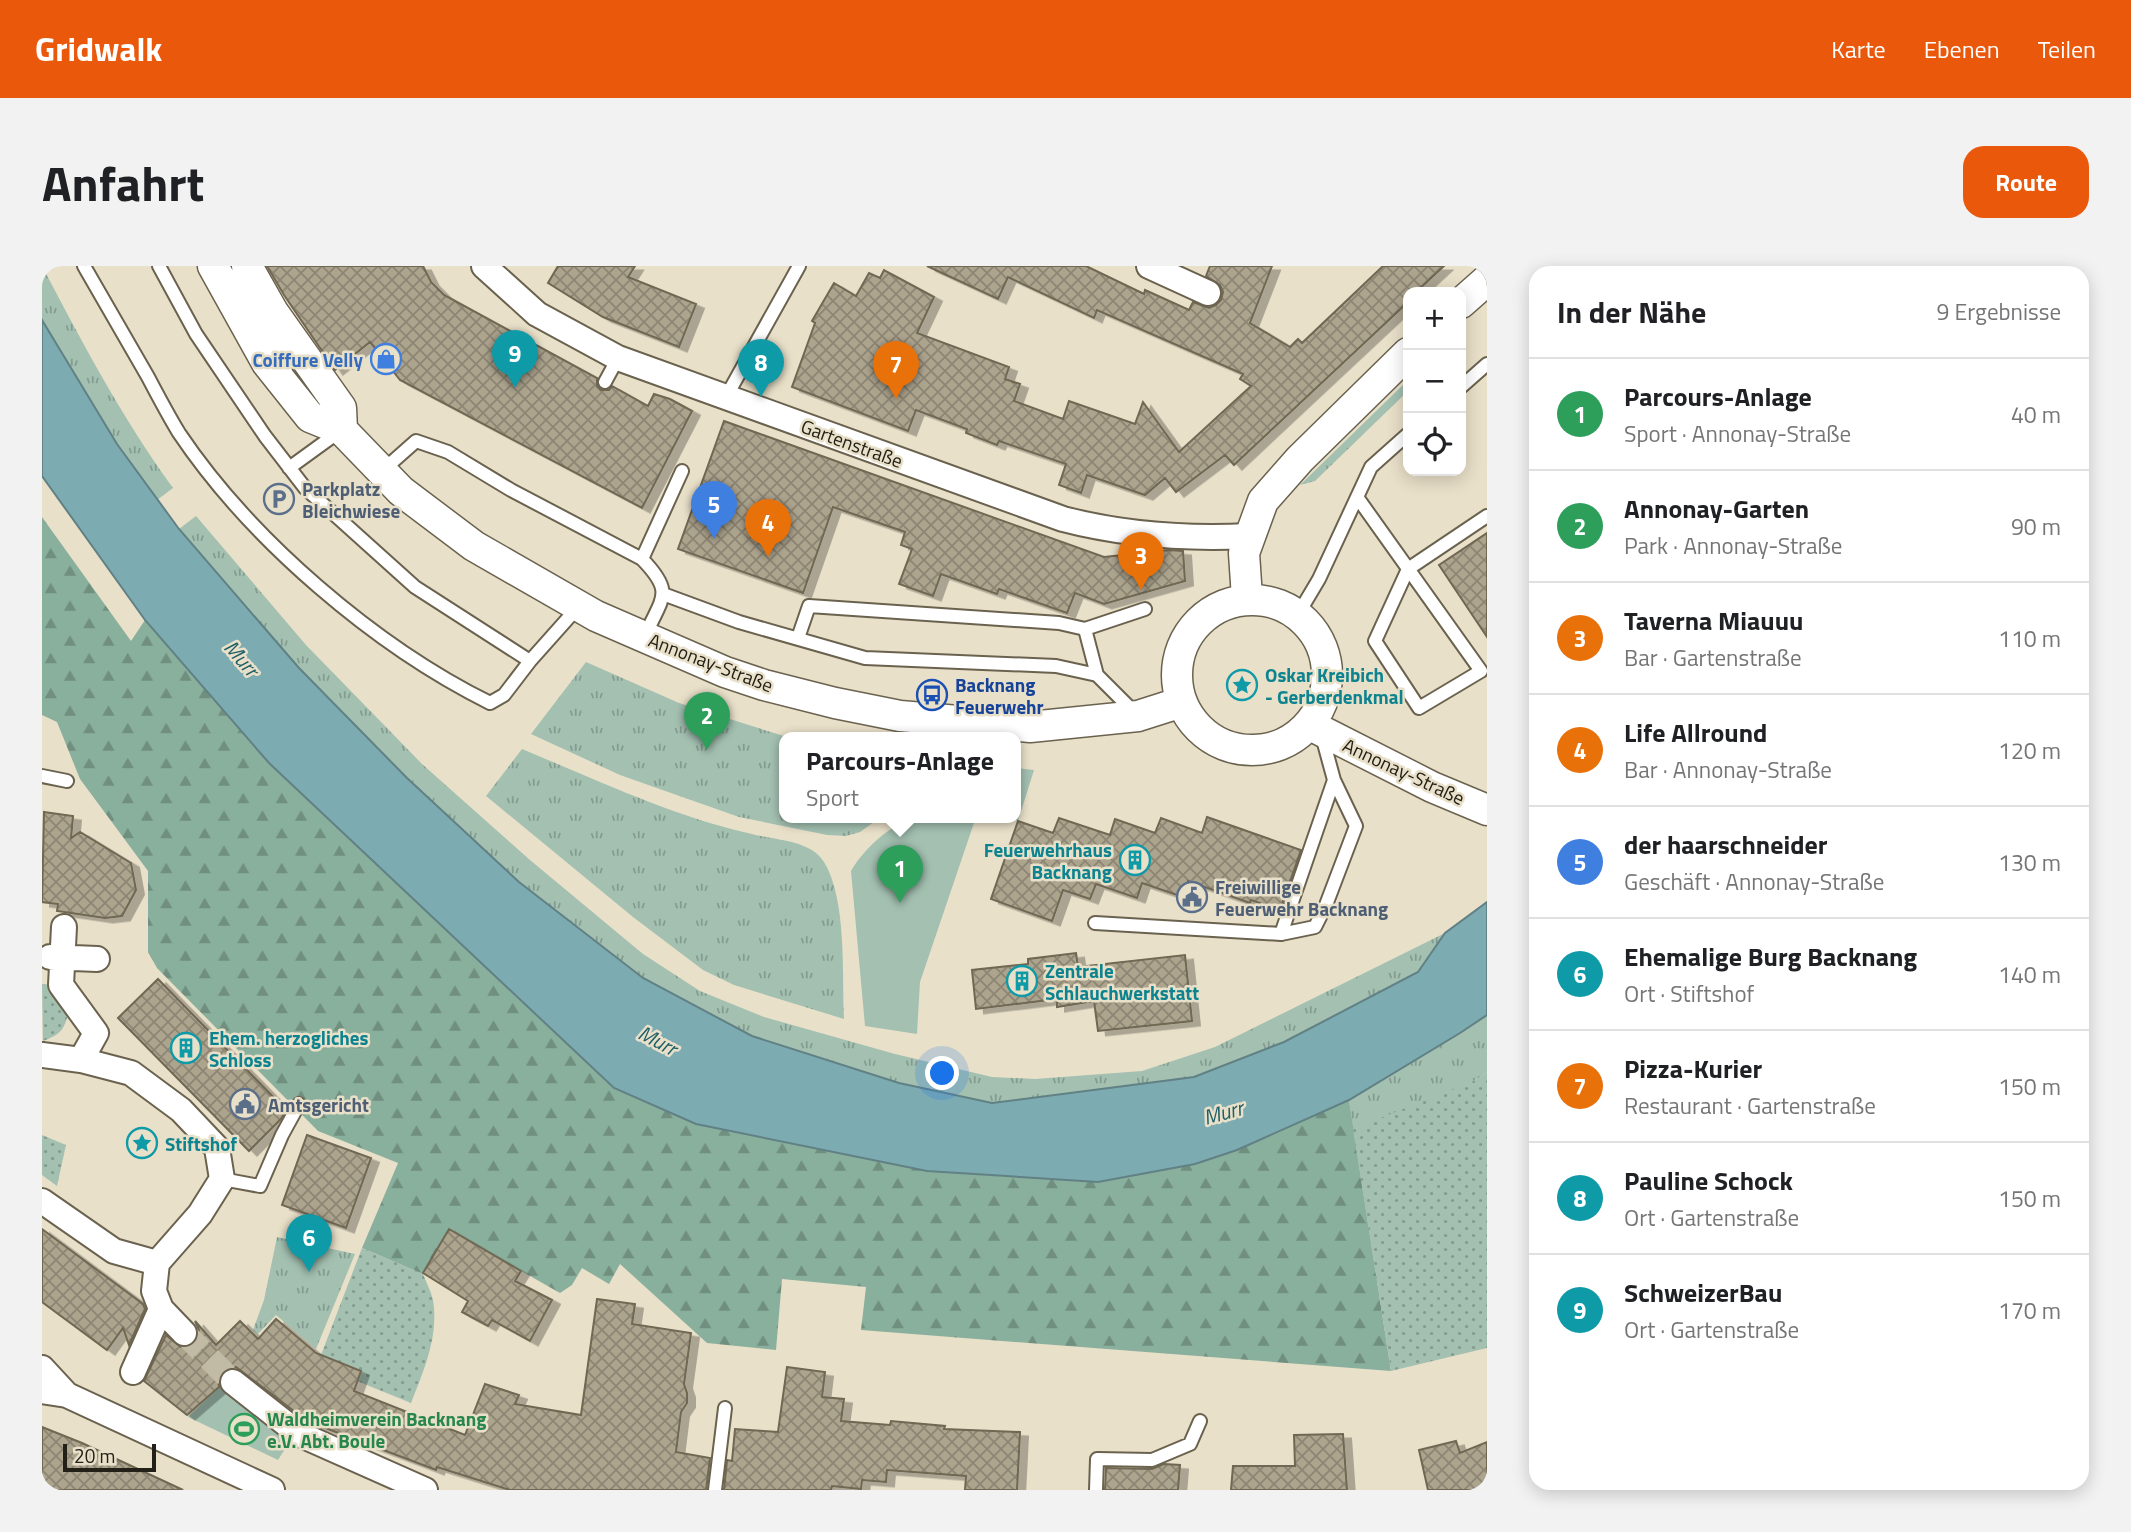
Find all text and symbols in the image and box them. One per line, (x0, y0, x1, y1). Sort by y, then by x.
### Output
text: Gridwalk (35, 24, 162, 74)
text: Karte (1831, 31, 1886, 67)
text: Ebenen (1924, 31, 2000, 67)
text: Teilen (2038, 31, 2096, 67)
text: Anfahrt (42, 145, 204, 220)
button: Route (1963, 146, 2089, 218)
map controls (1403, 287, 1466, 476)
button: + (1403, 287, 1466, 350)
text: In der Nähe (1557, 289, 1706, 335)
text: 9 Ergebnisse (1937, 294, 2061, 329)
pin: 9 (492, 330, 538, 388)
pin: 8 (738, 339, 784, 397)
pin: 7 (873, 341, 919, 399)
shop icon: Coiffure Velly (369, 342, 403, 376)
place label: Coiffure Velly (252, 345, 363, 374)
button: − (1403, 350, 1466, 413)
text: Parcours-Anlage (1624, 377, 1812, 416)
text: 1 (1574, 397, 1586, 432)
text: 40 m (2011, 397, 2061, 432)
street label: Gartenstraße (797, 411, 907, 475)
button: locate (1403, 413, 1466, 476)
text: Sport · Annonay-Straße (1624, 416, 1851, 451)
place label: Parkplatz Bleichwiese (302, 474, 400, 525)
pin: 5 (691, 481, 737, 539)
parking icon: Parkplatz Bleichwiese (262, 482, 296, 516)
text: Annonay-Garten (1624, 489, 1809, 528)
pin: 4 (745, 499, 791, 557)
text: 2 (1574, 509, 1586, 544)
text: 90 m (2011, 509, 2061, 544)
text: Park · Annonay-Straße (1624, 528, 1842, 563)
pin: 3 (1118, 532, 1164, 590)
text: Taverna Miauuu (1624, 601, 1803, 640)
text: 3 (1574, 621, 1586, 656)
text: 110 m (1998, 621, 2061, 656)
street label: Annonay-Straße (644, 625, 778, 699)
water label: Murr (217, 632, 269, 685)
text: Bar · Gartenstraße (1624, 640, 1802, 675)
place label: Oskar Kreibich - Gerberdenkmal (1265, 660, 1404, 711)
place icon: Oskar Kreibich - Gerberdenkmal (1225, 668, 1259, 702)
place label: Backnang Feuerwehr (955, 670, 1044, 721)
bus stop icon: Backnang Feuerwehr (915, 678, 949, 712)
pin: 2 (684, 692, 730, 750)
text: Life Allround (1624, 713, 1767, 752)
street label: Annonay-Straße (1338, 730, 1470, 812)
popup (779, 732, 1021, 823)
text: 4 (1574, 733, 1586, 768)
text: 120 m (1998, 733, 2061, 768)
text: Parcours-Anlage (806, 741, 994, 780)
text: Bar · Annonay-Straße (1624, 752, 1832, 787)
text: Sport (806, 780, 859, 815)
text: der haarschneider (1624, 825, 1827, 864)
place label: Feuerwehrhaus Backnang (984, 835, 1112, 886)
building icon: Feuerwehrhaus Backnang (1118, 843, 1152, 877)
pin: 1 (877, 845, 923, 903)
text: 5 (1574, 845, 1586, 880)
text: 130 m (1998, 845, 2061, 880)
text: Geschäft · Annonay-Straße (1624, 864, 1884, 899)
place label: Freiwillige Feuerwehr Backnang (1215, 872, 1388, 923)
public building icon: Freiwillige Feuerwehr Backnang (1175, 880, 1209, 914)
text: Ehemalige Burg Backnang (1624, 937, 1917, 976)
place label: Zentrale Schlauchwerkstatt (1045, 956, 1199, 1007)
text: 6 (1574, 957, 1586, 992)
text: 140 m (1998, 957, 2061, 992)
building icon: Zentrale Schlauchwerkstatt (1005, 964, 1039, 998)
text: Ort · Stiftshof (1624, 976, 1754, 1011)
water label: Murr (633, 1016, 685, 1065)
place label: Ehem. herzogliches Schloss (209, 1023, 369, 1074)
building icon: Ehem. herzogliches Schloss (169, 1031, 203, 1065)
text: Pizza-Kurier (1624, 1049, 1762, 1088)
your location (925, 1056, 959, 1090)
text: 7 (1574, 1069, 1586, 1104)
text: 150 m (1998, 1069, 2061, 1104)
public building icon: Amtsgericht (228, 1087, 262, 1121)
text: Restaurant · Gartenstraße (1624, 1088, 1876, 1123)
place label: Amtsgericht (268, 1090, 369, 1119)
water label: Murr (1199, 1091, 1249, 1133)
place icon: Stiftshof (125, 1126, 159, 1160)
place label: Stiftshof (165, 1129, 237, 1158)
text: Pauline Schock (1624, 1161, 1793, 1200)
text: 8 (1574, 1181, 1586, 1216)
text: 150 m (1998, 1181, 2061, 1216)
text: Ort · Gartenstraße (1624, 1200, 1799, 1235)
pin: 6 (286, 1214, 332, 1272)
text: SchweizerBau (1624, 1273, 1782, 1312)
text: 9 (1574, 1293, 1586, 1328)
text: 170 m (1998, 1293, 2061, 1328)
text: Ort · Gartenstraße (1624, 1312, 1799, 1347)
place label: Waldheimverein Backnang e.V. Abt. Boule (267, 1404, 486, 1455)
sports icon: Waldheimverein Backnang e.V. Abt. Boule (227, 1412, 261, 1446)
scale bar (63, 1441, 156, 1473)
text: 20 m (74, 1441, 115, 1470)

